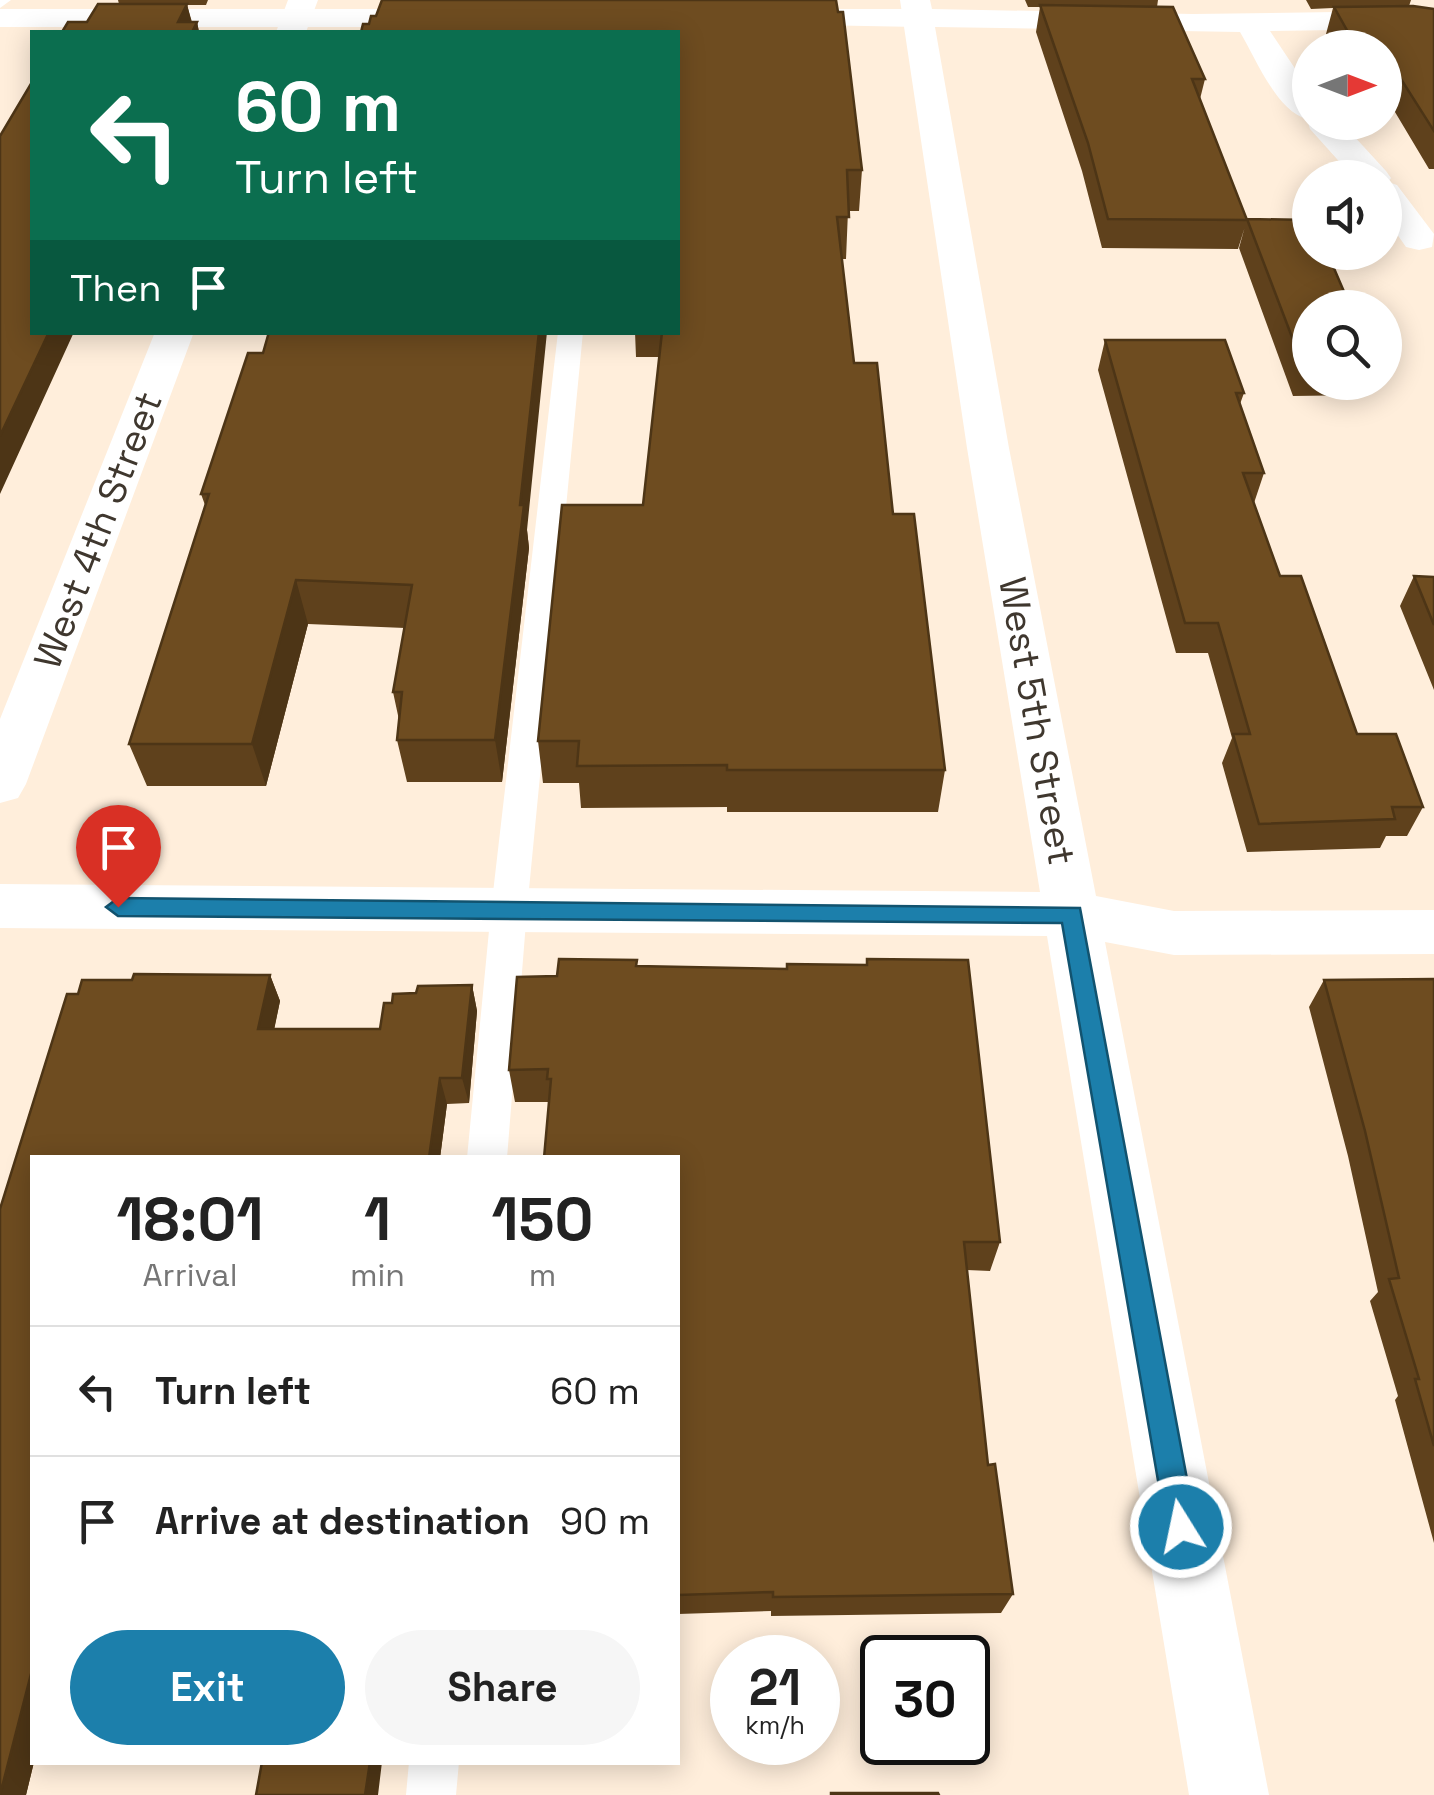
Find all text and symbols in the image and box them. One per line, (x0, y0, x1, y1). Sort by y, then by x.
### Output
north arrow (1292, 30, 1402, 140)
map controls (1292, 30, 1402, 400)
text: 60 m (235, 62, 401, 151)
icon: left (70, 70, 200, 200)
text: Turn left (235, 149, 418, 206)
button: sound (1292, 160, 1402, 270)
icon: arrive (181, 260, 236, 315)
text: Then (70, 264, 161, 312)
button: search (1292, 290, 1402, 400)
street label: West 4th Street (23, 385, 173, 675)
street label: West 5th Street (988, 573, 1086, 869)
pin (76, 805, 161, 908)
icon: arrive (91, 820, 146, 875)
text: 18:01 (117, 1181, 264, 1258)
text: 1 (364, 1181, 391, 1258)
text: 150 (491, 1181, 593, 1258)
text: Arrival (142, 1255, 238, 1295)
text: min (350, 1255, 405, 1295)
text: m (529, 1255, 556, 1295)
icon: left (70, 1364, 125, 1419)
text: Turn left (155, 1367, 311, 1415)
text: 60 m (550, 1367, 640, 1415)
position arrow (1129, 1475, 1233, 1579)
icon: arrive (70, 1494, 125, 1549)
text: Arrive at destination (155, 1497, 530, 1545)
text: 90 m (560, 1497, 650, 1545)
button: Exit (70, 1630, 345, 1745)
button: Share (365, 1630, 640, 1745)
speed limit sign: 30 (860, 1635, 990, 1765)
text: 21 (749, 1656, 801, 1720)
text: km/h (745, 1709, 805, 1741)

